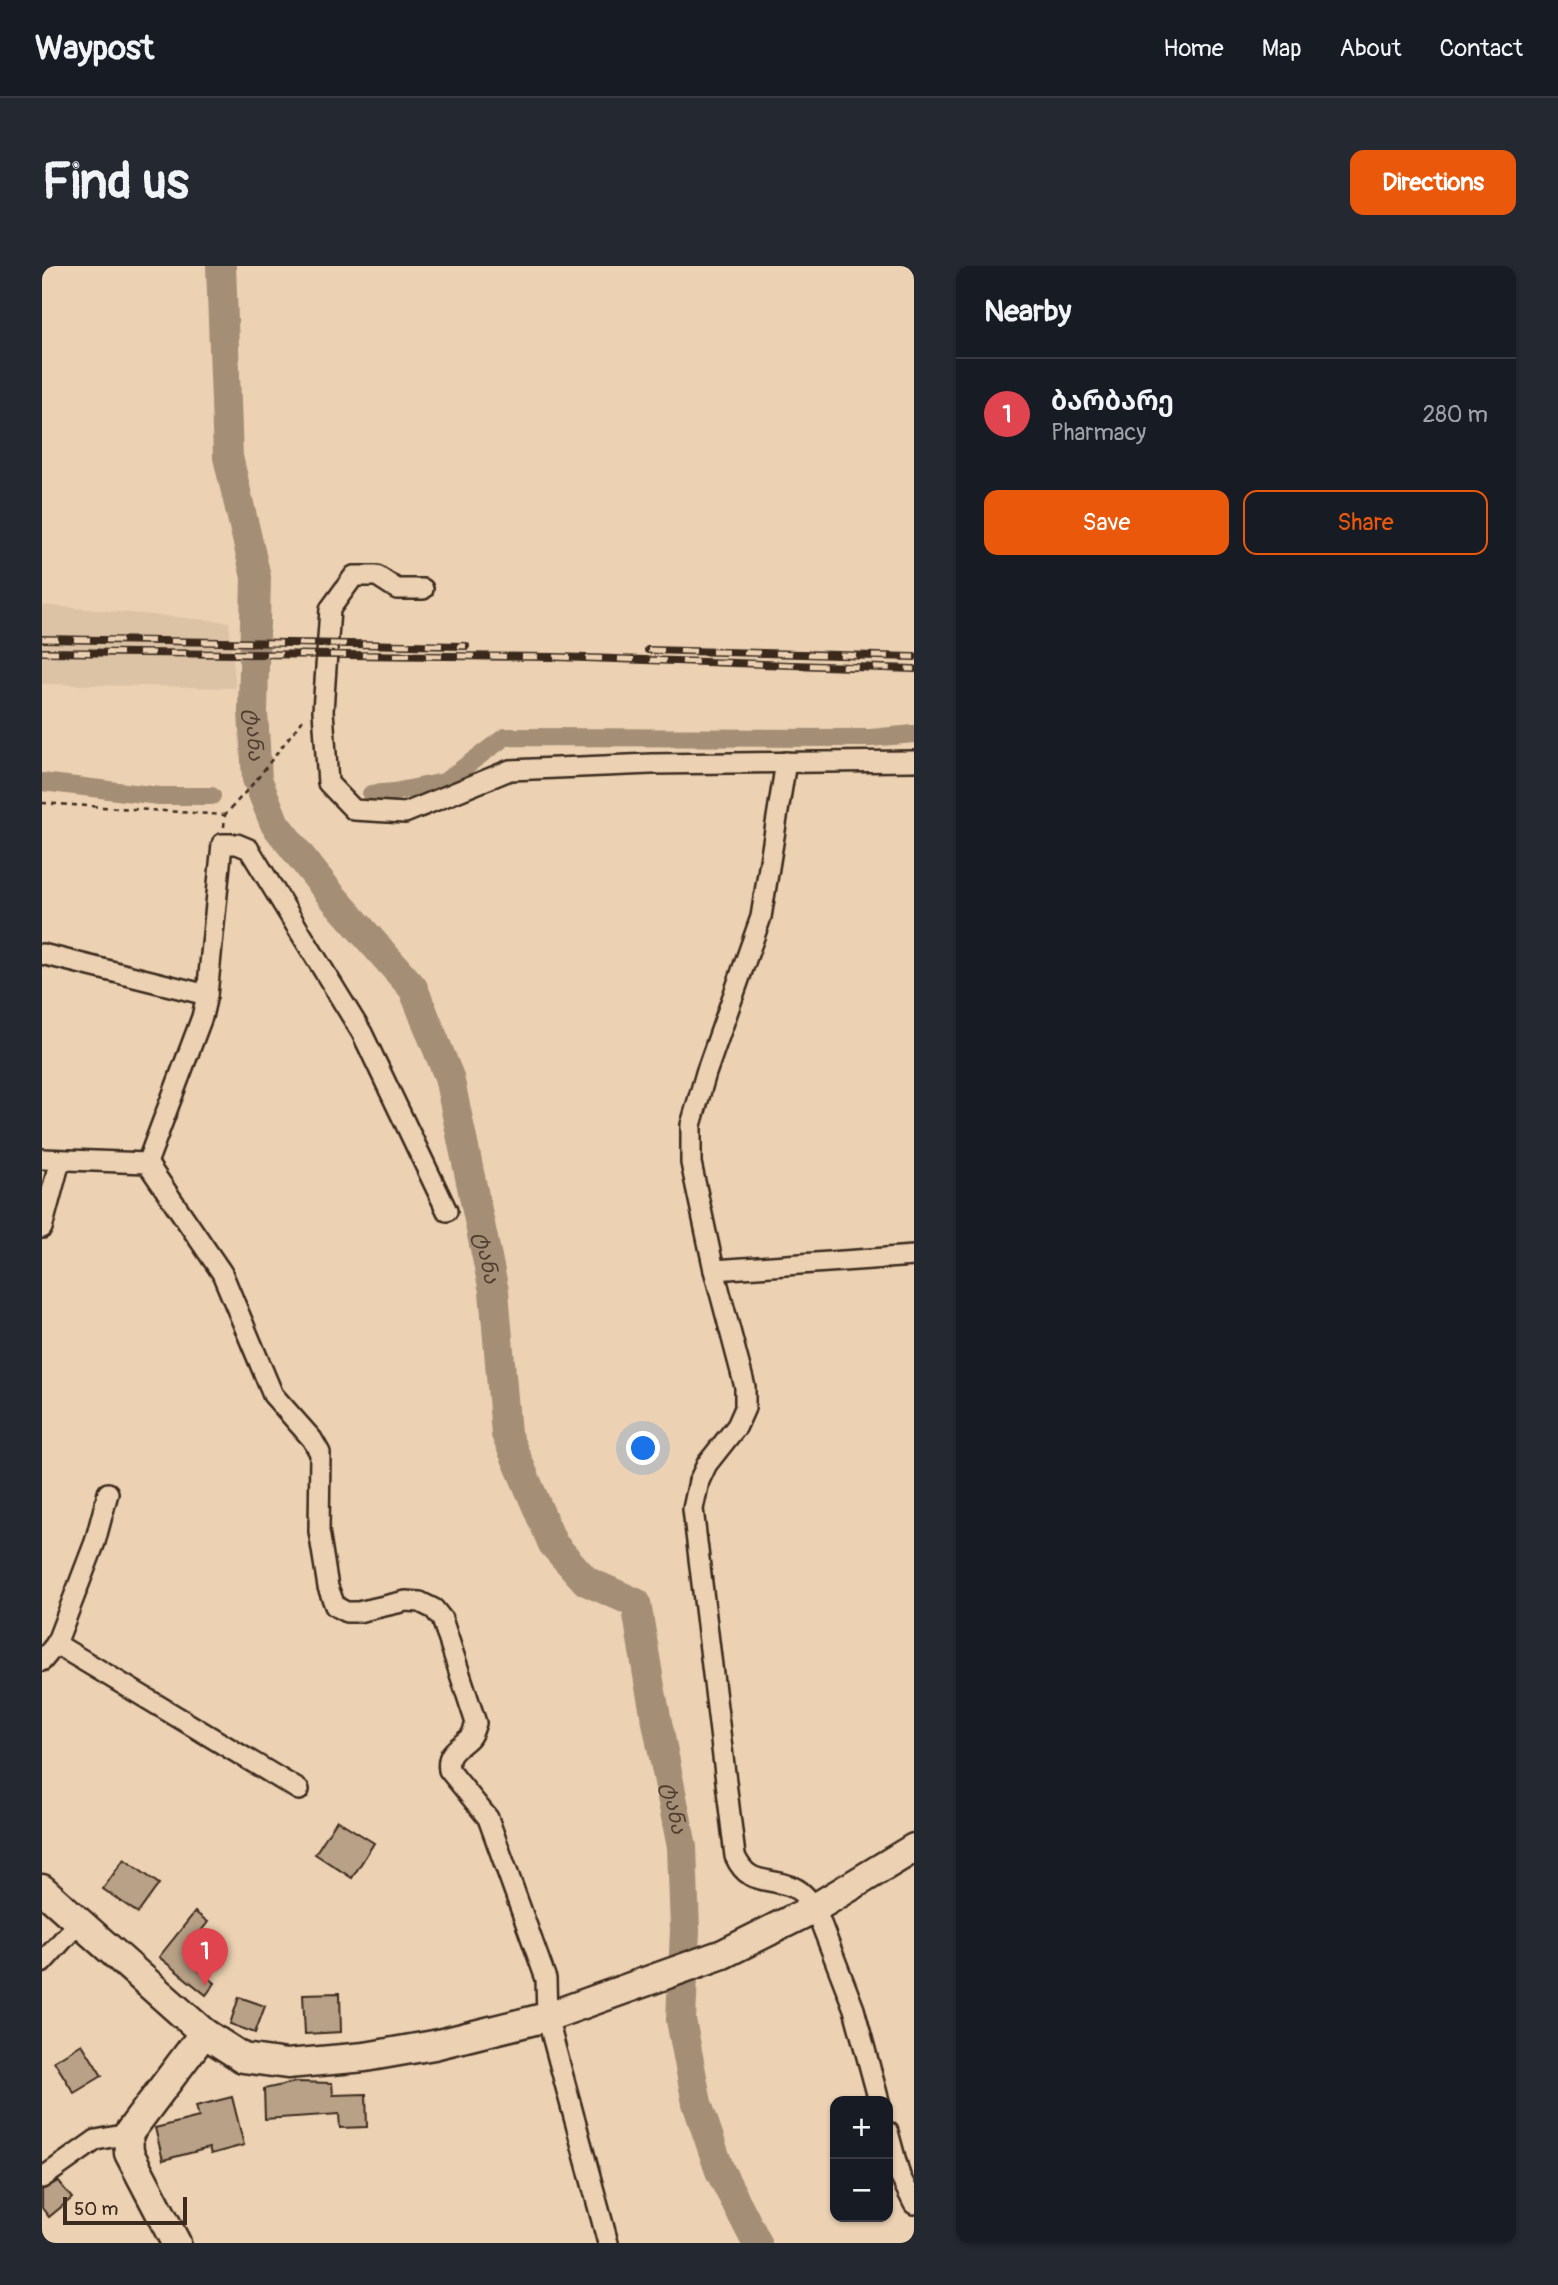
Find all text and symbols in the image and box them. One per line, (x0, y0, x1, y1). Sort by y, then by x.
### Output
text: Waypost (35, 28, 154, 69)
text: Home (1163, 34, 1224, 63)
text: Map (1262, 34, 1302, 63)
text: About (1340, 34, 1402, 63)
text: Contact (1440, 34, 1523, 63)
button: Directions (1350, 150, 1516, 215)
text: Find us (42, 152, 189, 213)
text: Nearby (984, 293, 1071, 330)
text: ბარბარე (1051, 386, 1174, 418)
text: 1 (1003, 400, 1012, 429)
text: 280 m (1422, 400, 1488, 429)
text: Pharmacy (1051, 418, 1146, 447)
button: Save (984, 490, 1229, 555)
button: Share (1243, 490, 1488, 555)
water label: ტანა (239, 708, 269, 762)
water label: ტანა (468, 1229, 506, 1286)
your location (626, 1431, 660, 1465)
water label: ტანა (656, 1780, 693, 1837)
pin: 1 (182, 1928, 228, 1986)
map controls (830, 2096, 893, 2222)
button: + (830, 2096, 893, 2159)
button: − (830, 2159, 893, 2222)
scale bar (63, 2194, 187, 2226)
text: 50 m (74, 2197, 118, 2221)

